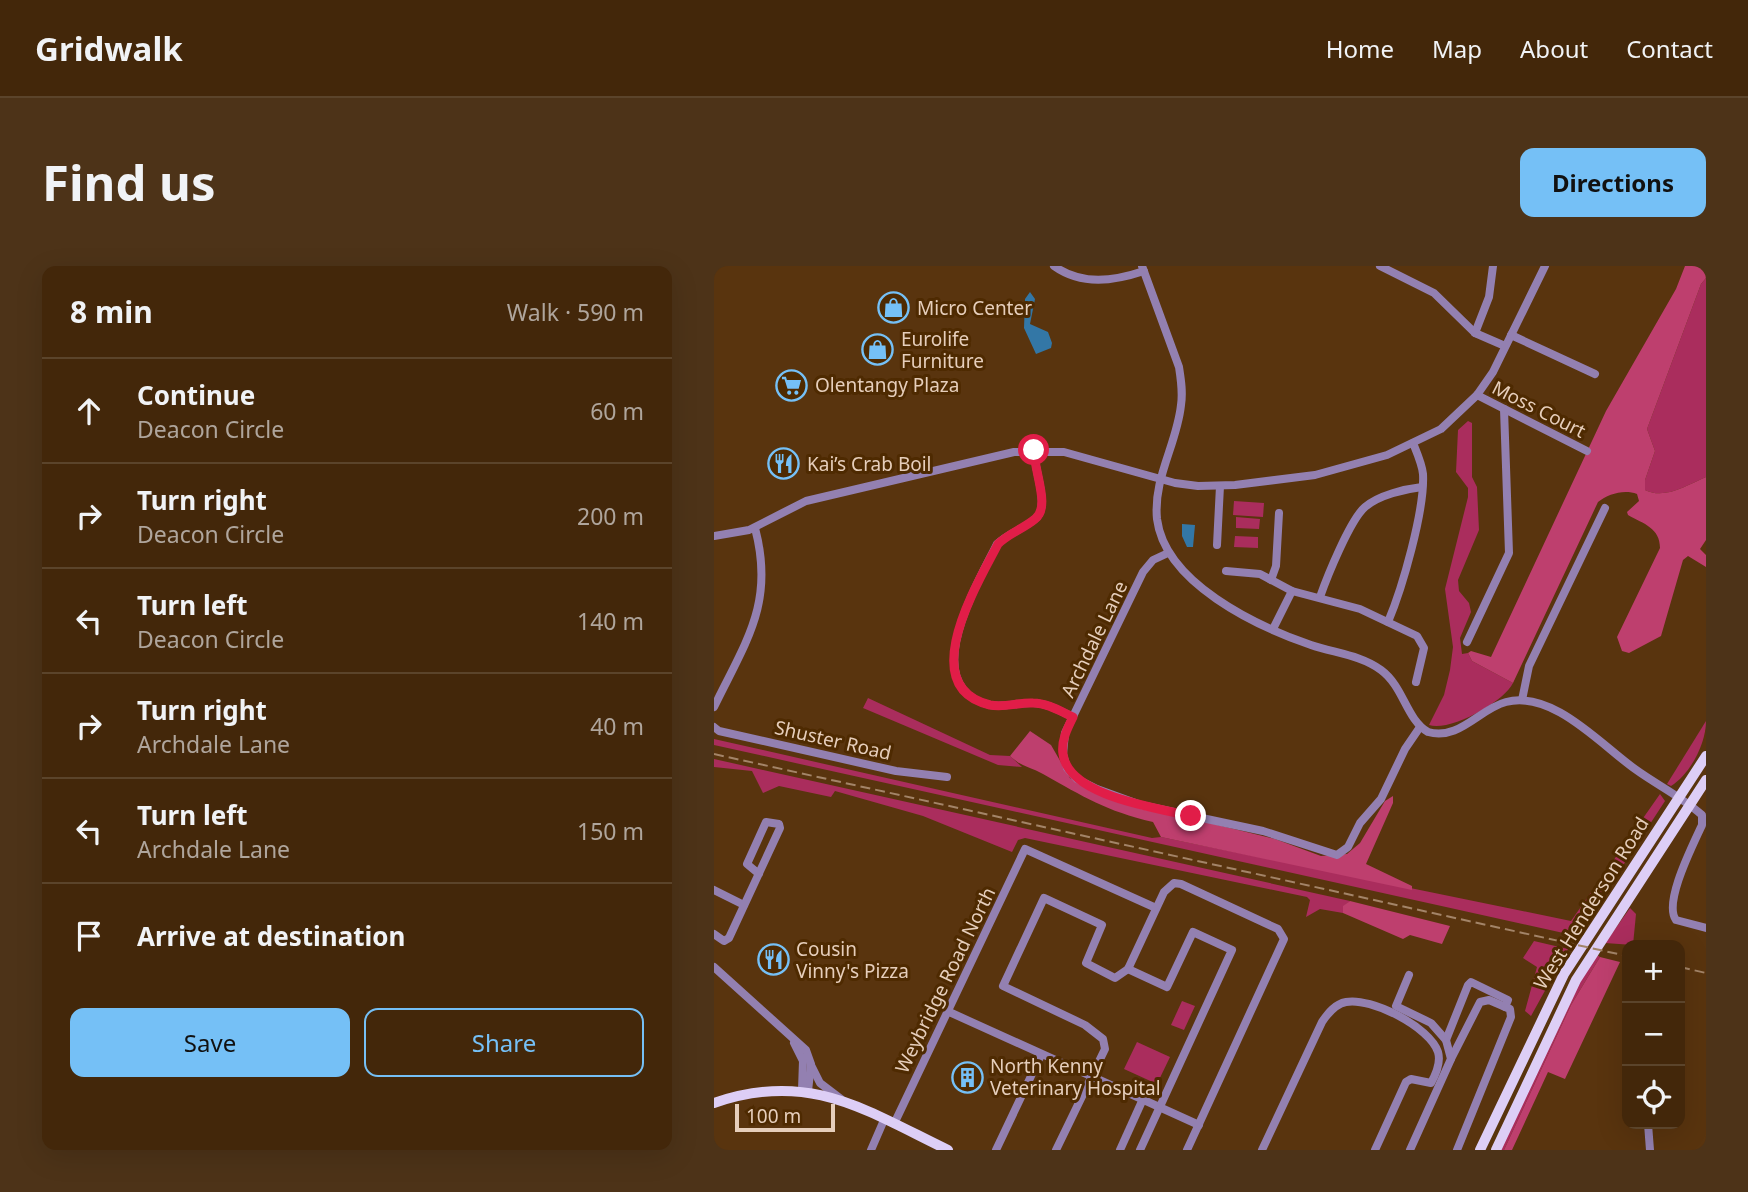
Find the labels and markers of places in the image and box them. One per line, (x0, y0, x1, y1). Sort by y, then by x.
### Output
shop icon: Micro Center (877, 291, 911, 325)
place label: Micro Center (917, 295, 1032, 321)
place label: Eurolife Furniture (901, 326, 984, 374)
shop icon: Eurolife Furniture (861, 333, 895, 367)
supermarket icon: Olentangy Plaza (775, 368, 809, 402)
place label: Olentangy Plaza (815, 372, 959, 398)
restaurant icon: Kai’s Crab Boil (767, 447, 801, 481)
place label: Kai’s Crab Boil (807, 451, 932, 477)
place label: Cousin Vinny's Pizza (796, 936, 909, 984)
restaurant icon: Cousin Vinny's Pizza (756, 943, 790, 977)
place label: North Kenny Veterinary Hospital (990, 1053, 1161, 1101)
building icon: North Kenny Veterinary Hospital (950, 1060, 984, 1094)

